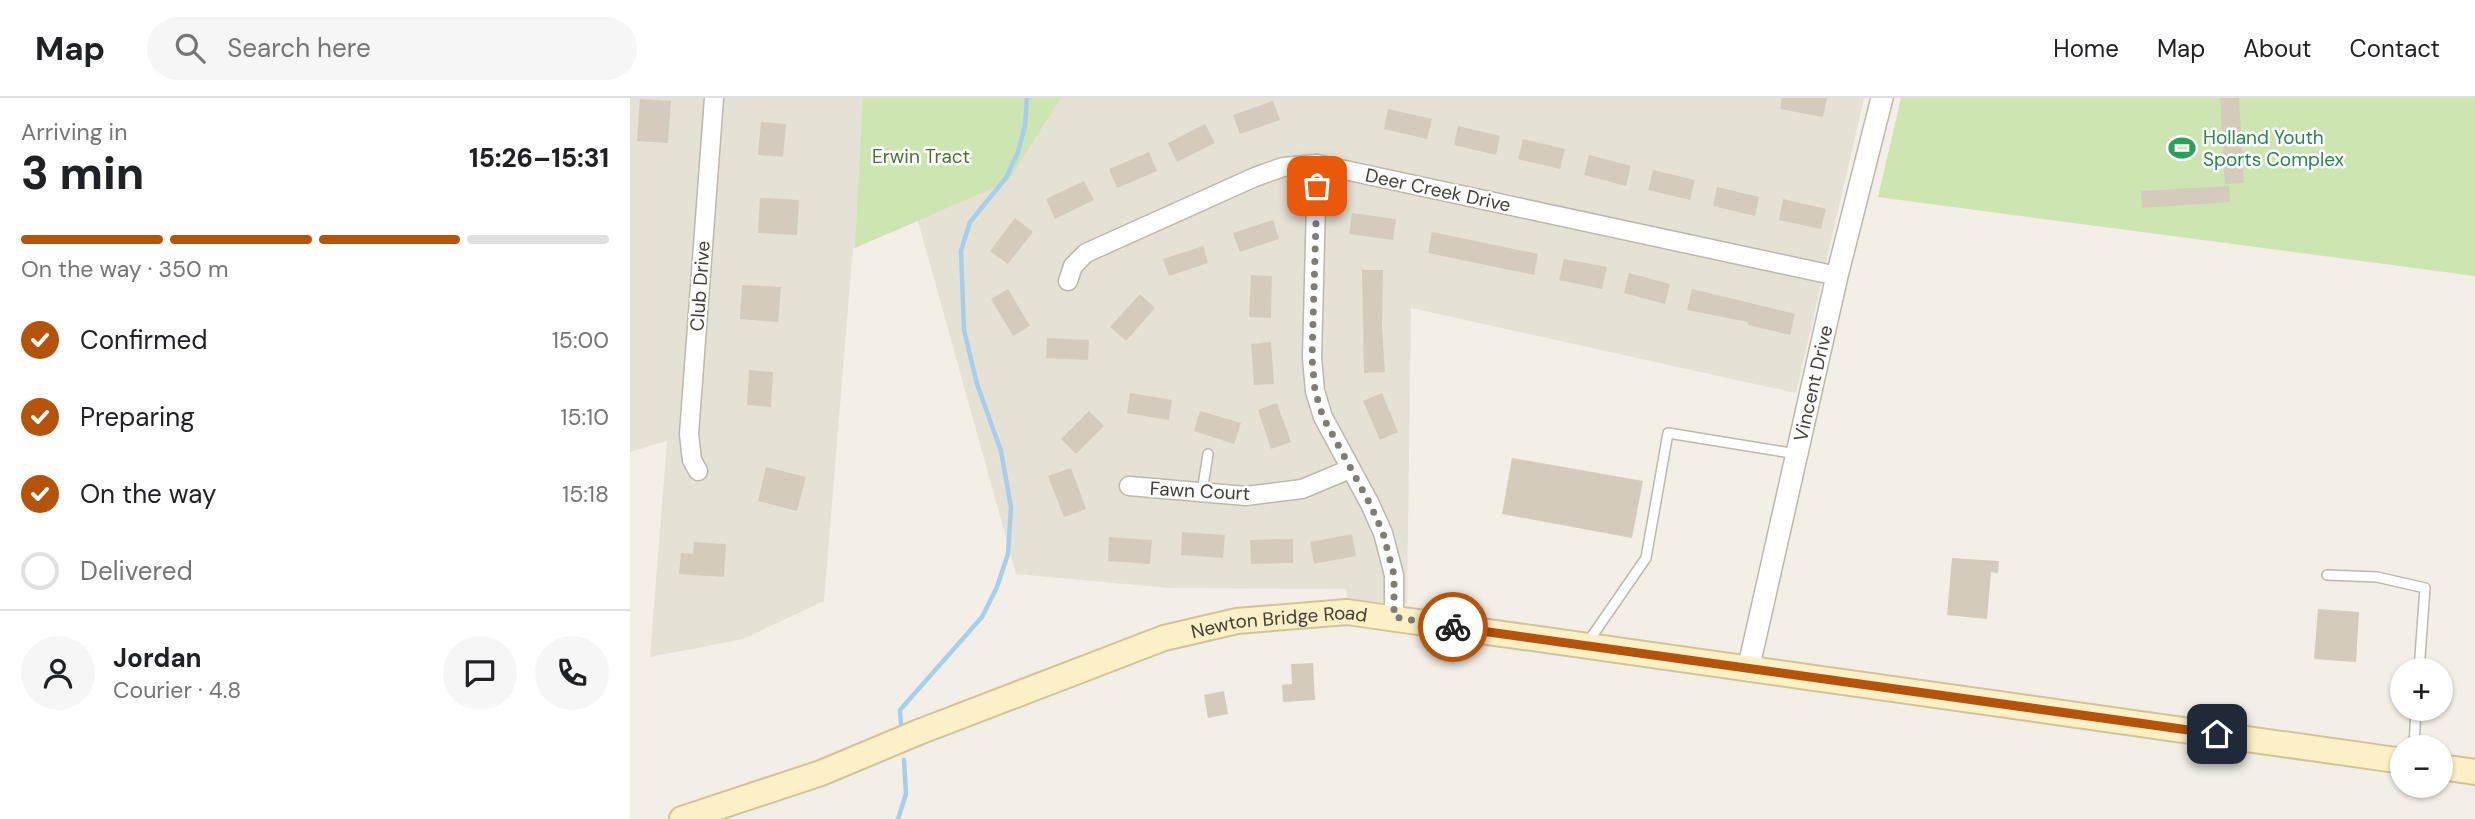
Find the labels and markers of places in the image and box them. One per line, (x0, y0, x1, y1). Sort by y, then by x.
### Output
place label: Holland Youth Sports Complex (2203, 125, 2345, 172)
sports icon: Holland Youth Sports Complex (2167, 133, 2197, 163)
pin (1287, 156, 1347, 216)
pin (2187, 704, 2247, 764)

